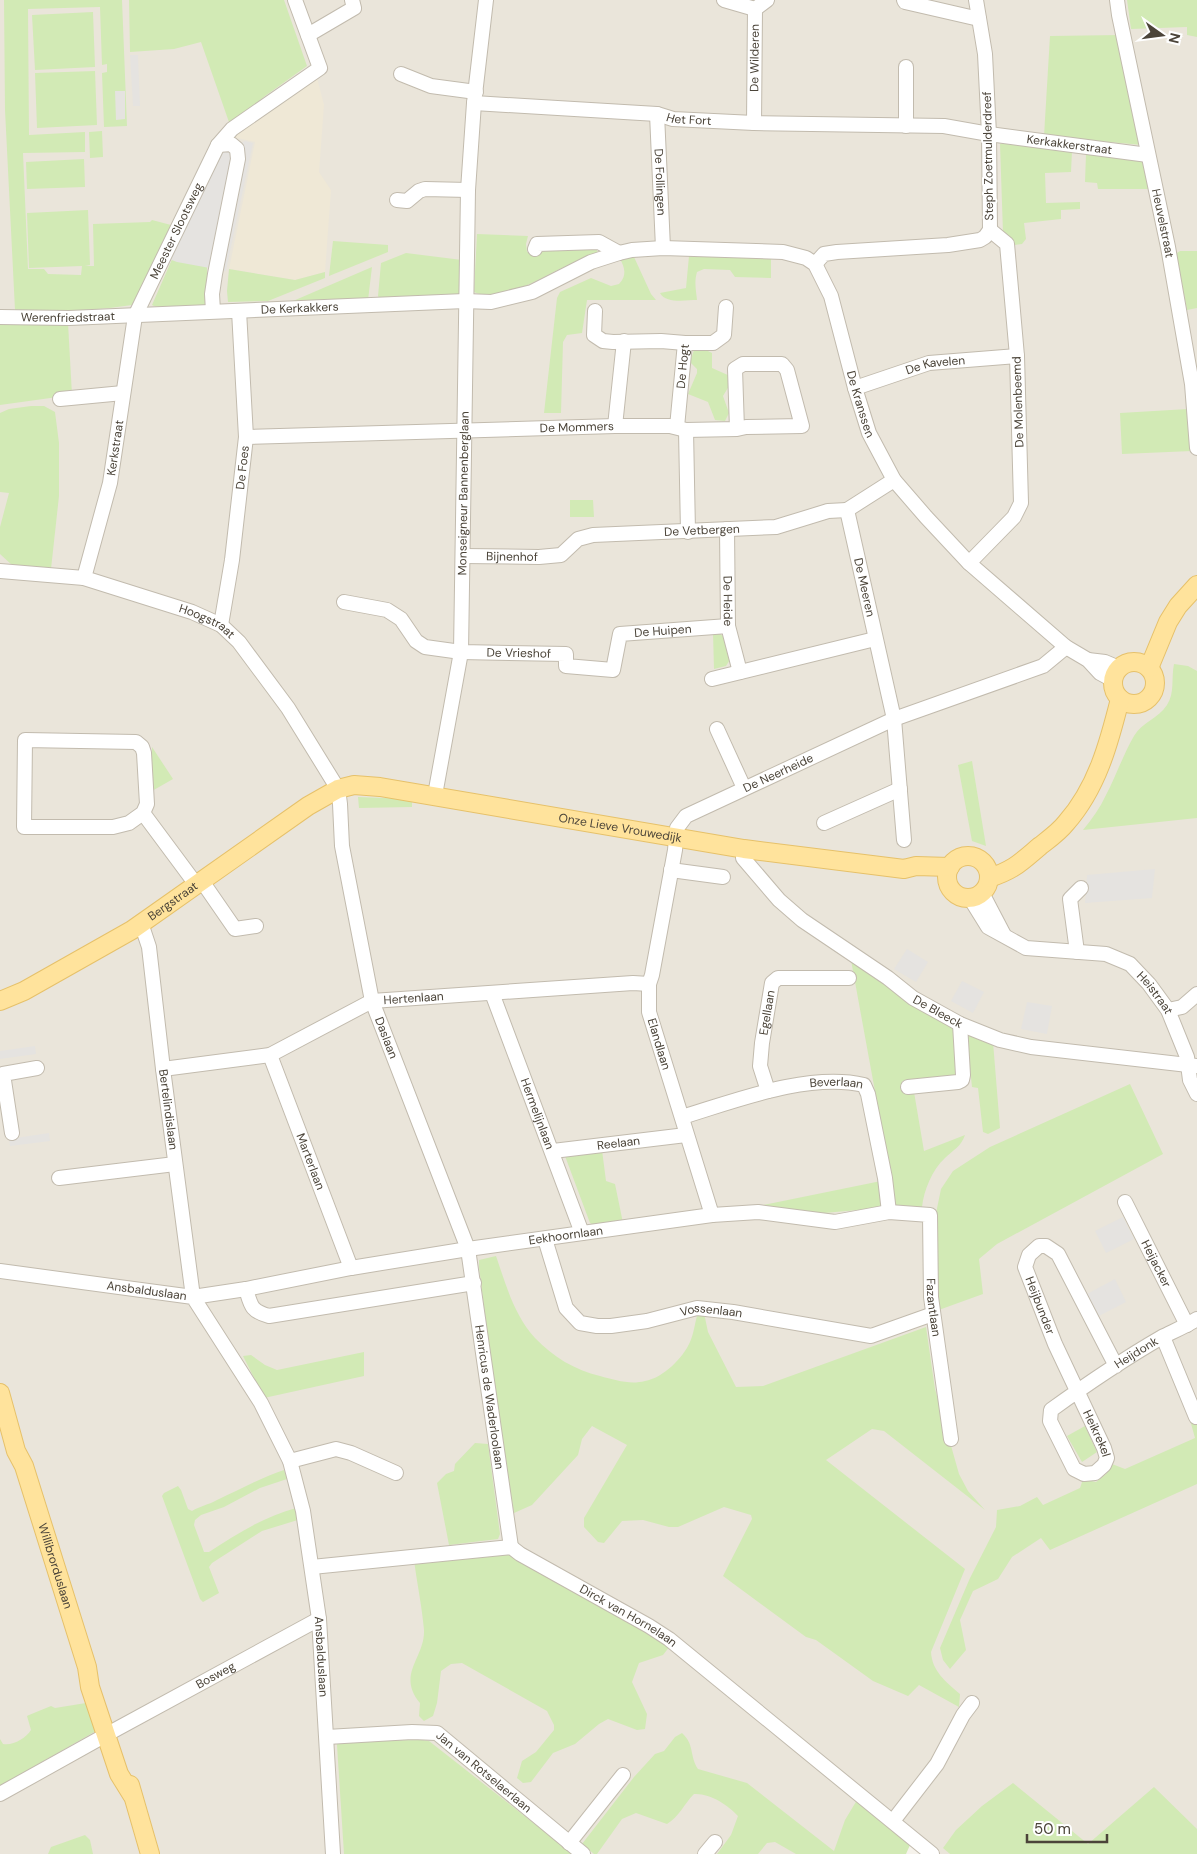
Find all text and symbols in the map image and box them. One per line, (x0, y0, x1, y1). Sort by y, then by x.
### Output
north arrow (1137, 10, 1187, 60)
street label: De Wilderen (746, 24, 763, 92)
text: N (1165, 31, 1185, 45)
street label: Steph Zoetmulderdreef (979, 91, 997, 221)
street label: Het Fort (664, 109, 712, 129)
street label: Kerkakkerstraat (1026, 131, 1113, 158)
street label: De Follingen (651, 148, 670, 216)
street label: Meester Slootsweg (146, 180, 207, 282)
street label: Heuvelstraat (1148, 187, 1178, 259)
street label: De Kerkakkers (261, 298, 339, 318)
street label: Werenfriedstraat (21, 308, 116, 326)
street label: De Hogt (673, 343, 693, 389)
street label: De Kavelen (903, 352, 966, 378)
street label: De Molenbeemd (1008, 356, 1028, 448)
street label: De Kranssen (843, 369, 878, 441)
street label: Monseigneur Bannenberglaan (454, 411, 473, 576)
street label: De Mommers (540, 418, 614, 436)
street label: Kerkstraat (103, 419, 127, 477)
street label: De Foes (232, 445, 253, 491)
street label: De Vetbergen (664, 521, 740, 540)
street label: Bijnenhof (486, 548, 538, 565)
street label: De Meeren (850, 556, 879, 618)
street label: De Heide (719, 576, 736, 627)
street label: Hoogstraat (177, 600, 239, 642)
street label: De Huipen (634, 621, 692, 641)
street label: De Vrieshof (487, 644, 551, 662)
street label: De Neerheide (741, 750, 816, 796)
street label: Onze Lieve Vrouwedijk (557, 810, 683, 846)
street label: Bergstraat (145, 878, 201, 924)
street label: Heistraat (1133, 968, 1177, 1017)
street label: Hertenlaan (383, 988, 444, 1008)
street label: Egellaan (755, 989, 779, 1036)
street label: De Bleeck (910, 991, 966, 1032)
street label: Daslaan (371, 1015, 402, 1061)
street label: Elandlaan (644, 1016, 674, 1072)
street label: Bertelindislaan (155, 1068, 182, 1151)
street label: Beverlaan (809, 1074, 865, 1093)
street label: Hermelijnlaan (517, 1076, 558, 1152)
street label: Marterlaan (292, 1131, 329, 1192)
street label: Reelaan (596, 1133, 641, 1154)
street label: Eekhoornlaan (528, 1222, 604, 1248)
street label: Heijacker (1137, 1237, 1175, 1291)
street label: Heijbunder (1021, 1274, 1059, 1337)
street label: Ansbalduslaan (106, 1277, 188, 1304)
street label: Fazantlaan (923, 1278, 945, 1338)
street label: Vossenlaan (678, 1300, 744, 1321)
street label: Henricus de Waderloolaan (471, 1324, 508, 1470)
street label: Heijdonk (1111, 1333, 1161, 1372)
street label: Heikrekel (1079, 1407, 1114, 1459)
street label: Willibrorduslaan (34, 1521, 76, 1611)
street label: Dirck van Hornelaan (577, 1581, 680, 1650)
street label: Ansbalduslaan (311, 1616, 332, 1697)
street label: Bosweg (193, 1658, 238, 1692)
street label: Jan van Rotselaerlaan (433, 1727, 535, 1816)
scale bar (1027, 1812, 1107, 1844)
text: 50 m (1034, 1819, 1071, 1839)

